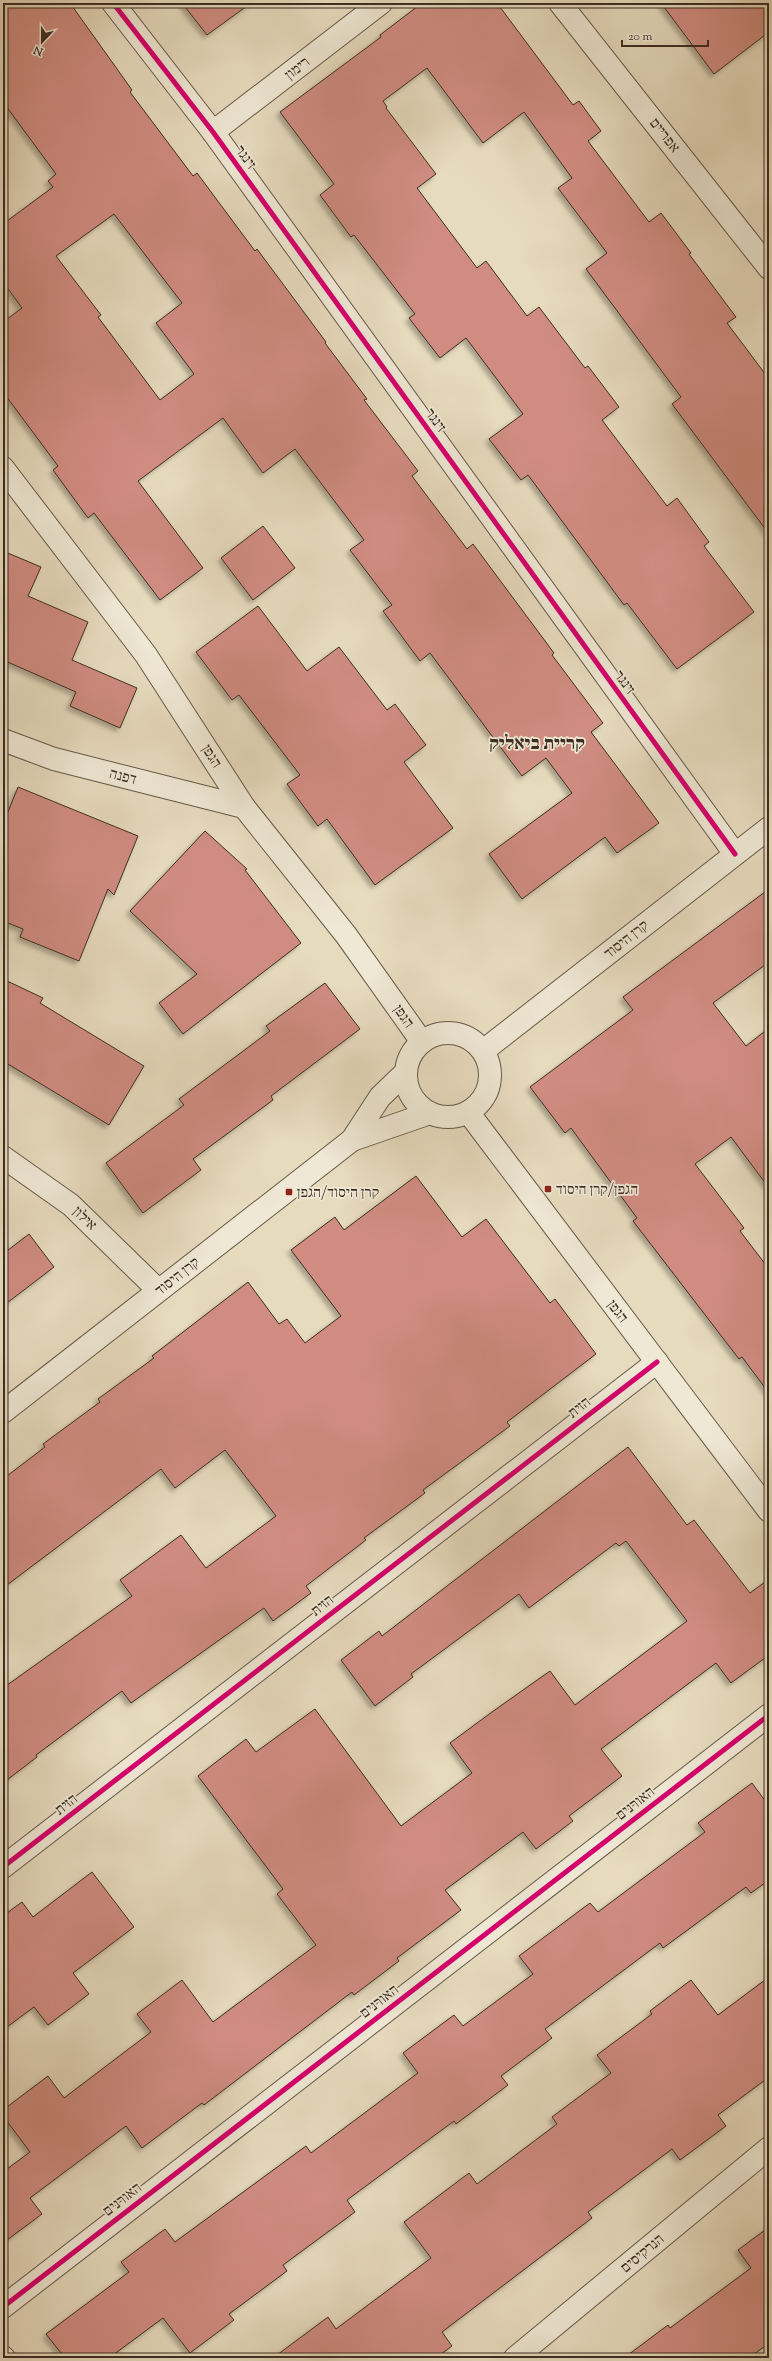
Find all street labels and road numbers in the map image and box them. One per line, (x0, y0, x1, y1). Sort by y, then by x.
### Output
street label: רימון (281, 53, 315, 86)
street label: אפריים (644, 114, 684, 158)
street label: זינגר (229, 142, 261, 174)
street label: זינגר (419, 405, 451, 437)
street label: זינגר (608, 667, 640, 699)
street label: הגפן (195, 741, 226, 773)
street label: דפנה (107, 764, 139, 791)
street label: קרן היסוד (600, 916, 654, 964)
street label: הגפן (387, 1001, 418, 1033)
street label: אילון (67, 1202, 101, 1236)
street label: קרן היסוד (151, 1253, 205, 1301)
street label: הגפן (601, 1296, 632, 1328)
street label: הזית (564, 1392, 596, 1424)
street label: הזית (307, 1590, 339, 1622)
street label: האורנים (612, 1782, 660, 1826)
street label: הזית (51, 1789, 83, 1821)
street label: האורנים (356, 1980, 404, 2024)
street label: האורנים (99, 2178, 147, 2222)
street label: הנרקיסים (617, 2230, 669, 2279)

